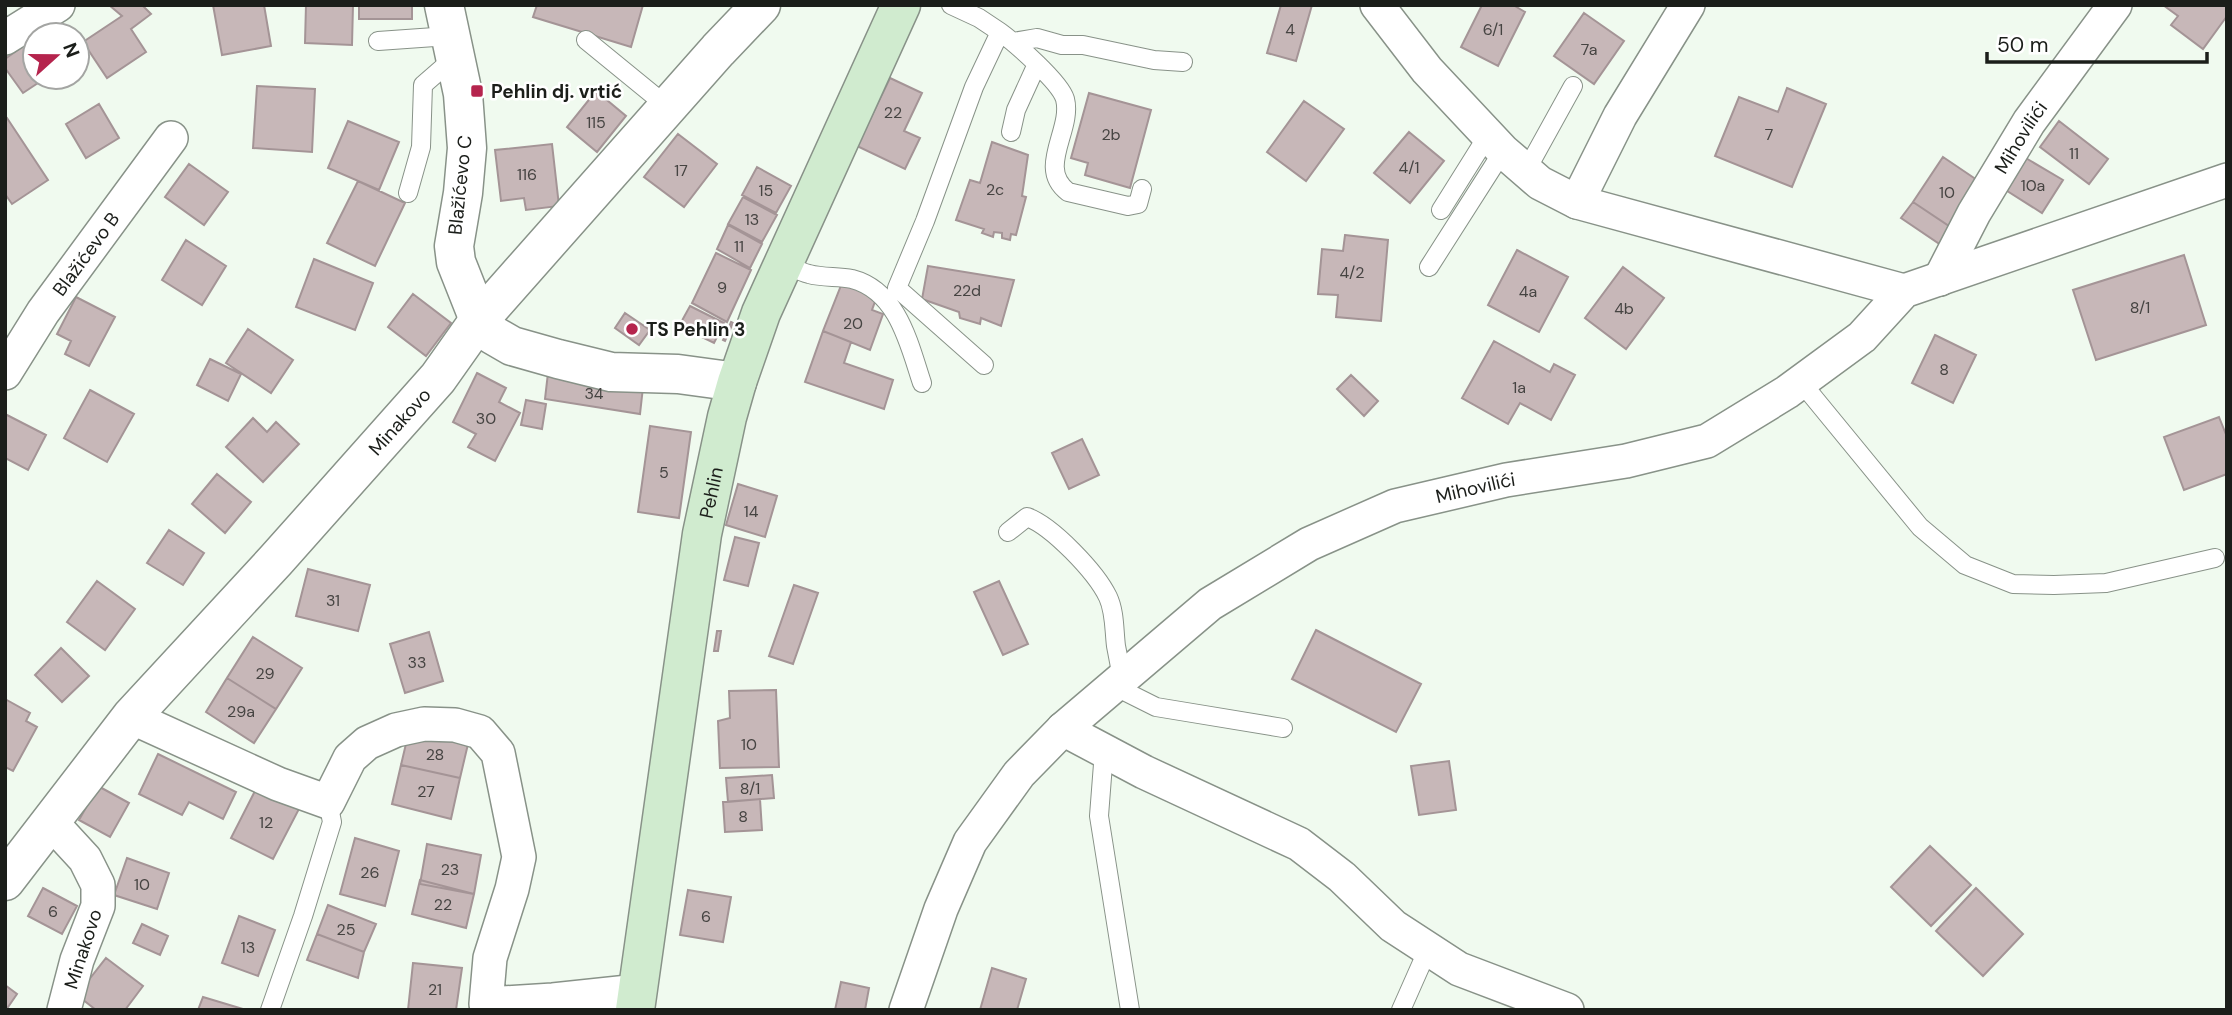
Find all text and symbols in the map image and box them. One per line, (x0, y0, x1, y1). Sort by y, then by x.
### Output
house number: 4 (1285, 19, 1295, 40)
house number: 6/1 (1483, 19, 1503, 40)
north arrow (21, 21, 91, 91)
scale bar (1987, 21, 2208, 65)
text: 50 m (1997, 31, 2048, 59)
text: N (57, 39, 86, 61)
house number: 7a (1581, 39, 1597, 60)
place label: Pehlin dj. vrtić (491, 79, 622, 104)
marker: Pehlin dj. vrtić (469, 83, 485, 99)
street label: Mihovilići (1988, 96, 2053, 178)
house number: 22 (884, 102, 902, 123)
house number: 115 (586, 112, 606, 133)
house number: 2b (1101, 124, 1121, 145)
house number: 7 (1765, 124, 1773, 145)
street label: Blažićevo C (442, 134, 478, 236)
house number: 11 (2069, 143, 2079, 164)
house number: 4/1 (1399, 157, 1419, 178)
house number: 17 (674, 160, 688, 181)
house number: 116 (517, 164, 537, 185)
house number: 10a (2021, 175, 2045, 196)
house number: 2c (986, 179, 1004, 200)
house number: 15 (759, 180, 773, 201)
house number: 10 (1939, 182, 1955, 203)
street label: Blažićevo B (47, 207, 125, 301)
house number: 13 (745, 209, 759, 230)
house number: 11 (734, 236, 744, 257)
house number: 4/2 (1339, 262, 1365, 283)
house number: 9 (717, 277, 727, 298)
house number: 22d (953, 280, 981, 301)
house number: 4a (1519, 281, 1537, 302)
house number: 8/1 (2130, 297, 2150, 318)
house number: 4b (1614, 298, 1634, 319)
house number: 20 (843, 313, 863, 334)
place label: TS Pehlin 3 (646, 317, 745, 342)
marker: TS Pehlin 3 (624, 321, 640, 337)
house number: 8 (1939, 359, 1949, 380)
house number: 1a (1512, 377, 1526, 398)
street label: Minakovo (363, 382, 436, 461)
house number: 34 (584, 383, 604, 404)
house number: 30 (476, 408, 496, 429)
house number: 5 (659, 462, 669, 483)
street label: Pehlin (693, 465, 728, 521)
street label: Mihovilići (1433, 466, 1517, 509)
house number: 14 (744, 501, 759, 522)
house number: 31 (326, 590, 340, 611)
house number: 33 (408, 652, 426, 673)
house number: 29 (255, 663, 275, 684)
house number: 29a (227, 701, 255, 722)
house number: 10 (741, 734, 757, 755)
house number: 28 (426, 744, 444, 765)
house number: 8/1 (740, 778, 760, 799)
house number: 27 (417, 781, 435, 802)
house number: 8 (738, 806, 748, 827)
house number: 12 (259, 812, 273, 833)
house number: 23 (441, 859, 459, 880)
house number: 26 (360, 862, 380, 883)
house number: 10 (134, 874, 150, 895)
house number: 22 (434, 894, 452, 915)
house number: 6 (48, 901, 58, 922)
street label: Minakovo (58, 906, 108, 992)
house number: 6 (701, 906, 711, 927)
house number: 25 (337, 919, 355, 940)
house number: 13 (241, 937, 255, 958)
house number: 21 (428, 979, 442, 1000)

